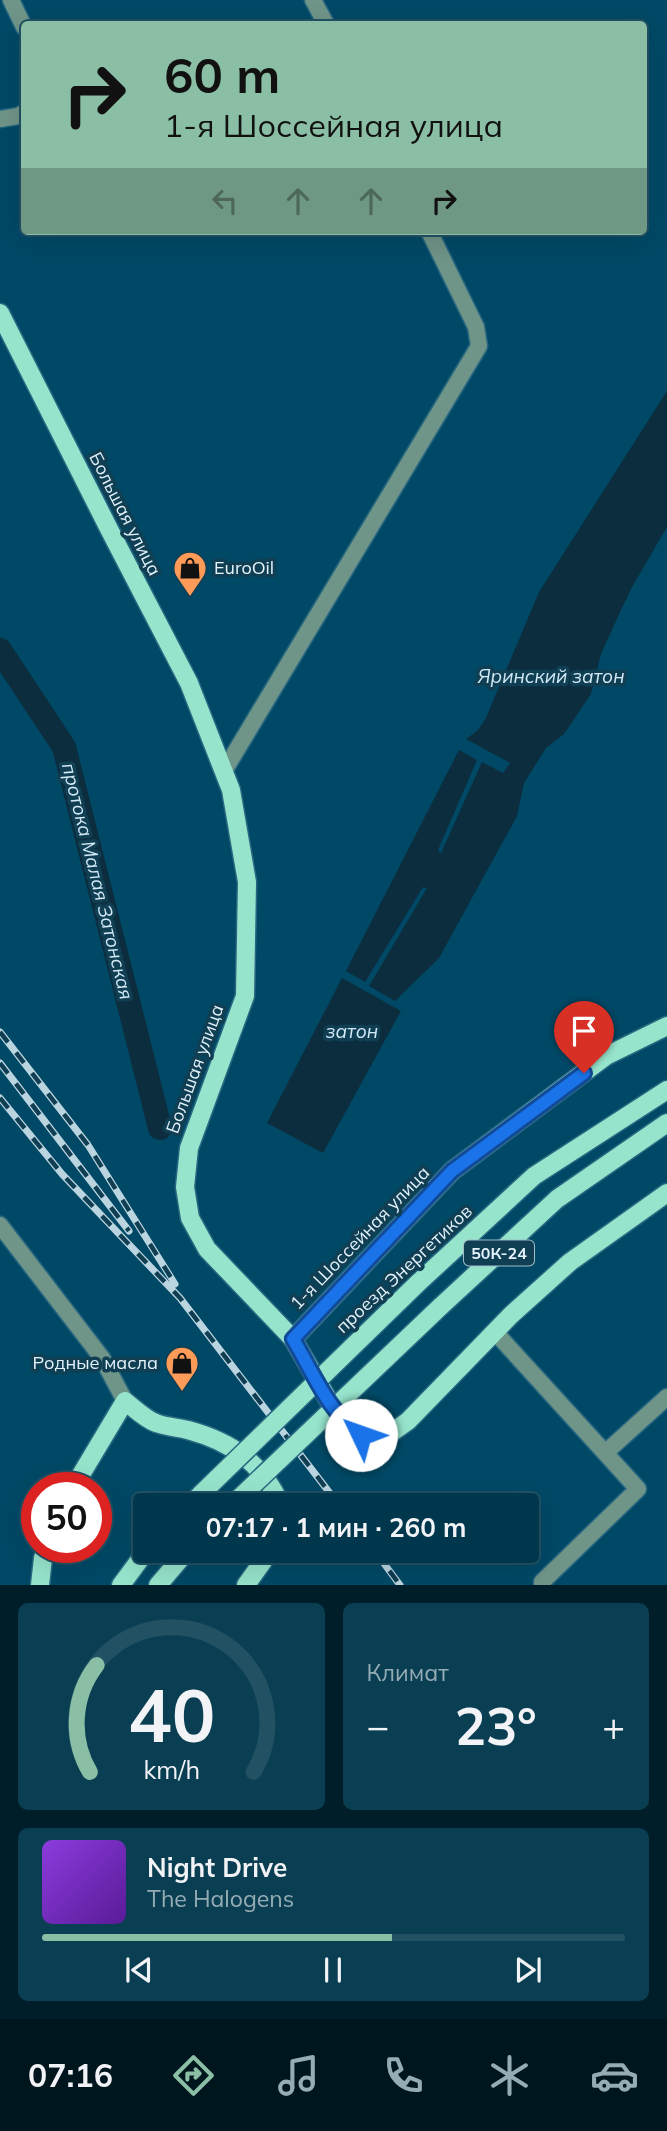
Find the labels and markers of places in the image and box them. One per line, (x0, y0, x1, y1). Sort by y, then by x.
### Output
shop icon: EuroOil (171, 549, 209, 598)
place label: EuroOil (214, 556, 274, 579)
pin (554, 1001, 614, 1073)
shop icon: Родные масла (163, 1344, 201, 1393)
place label: Родные масла (33, 1351, 158, 1374)

